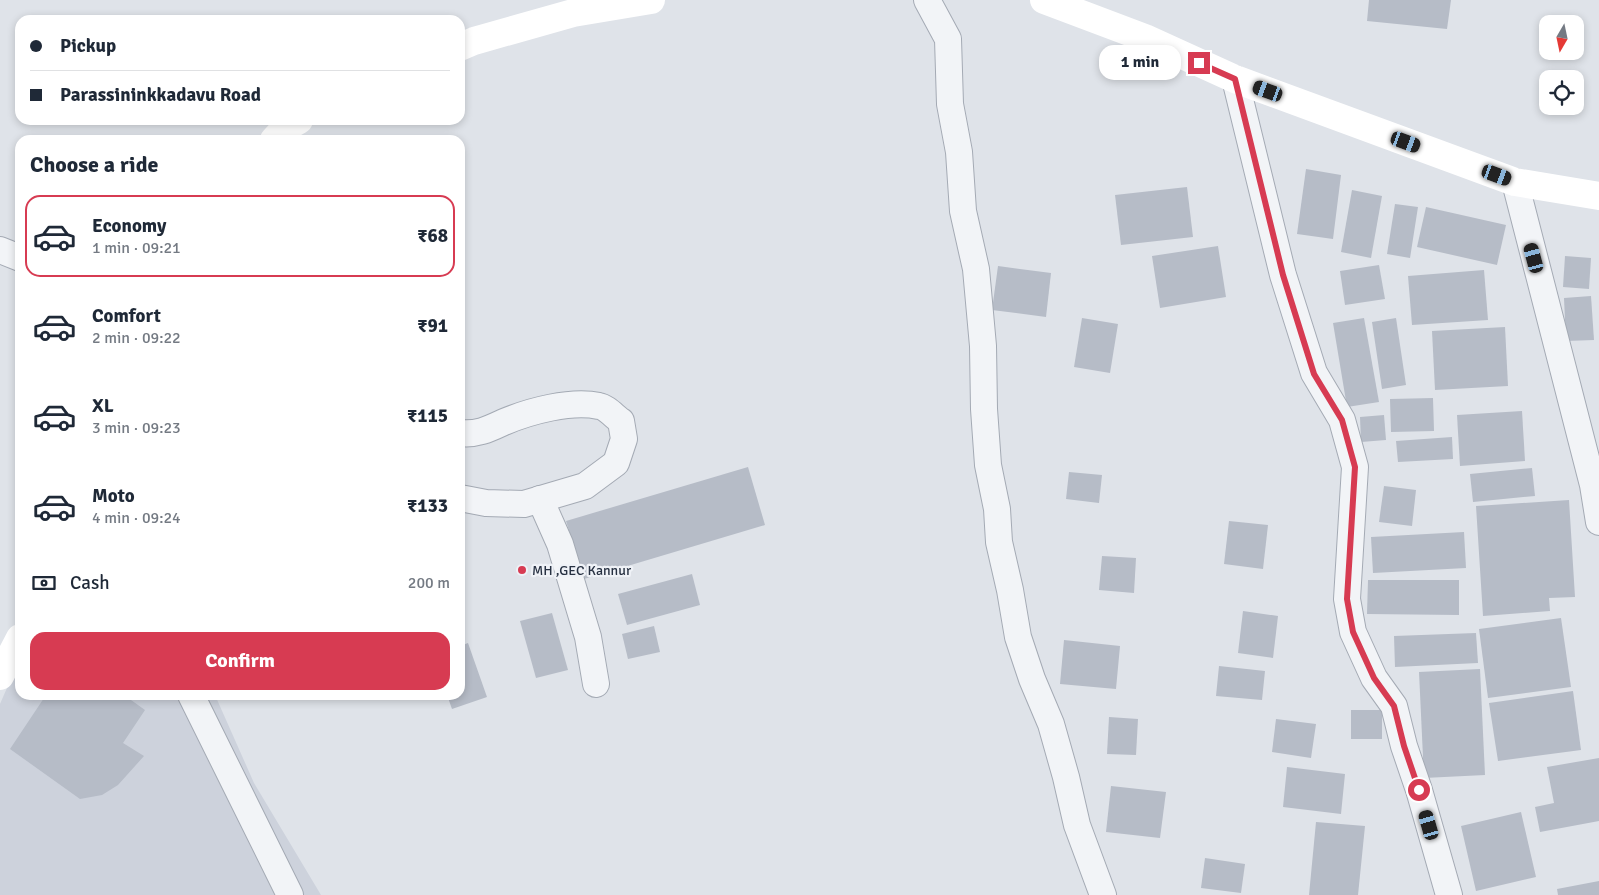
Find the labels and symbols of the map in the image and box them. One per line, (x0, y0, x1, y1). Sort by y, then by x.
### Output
north arrow (1539, 15, 1584, 60)
callout: 1 min (1099, 46, 1182, 80)
route end (1188, 52, 1210, 74)
car (1251, 79, 1284, 103)
car (1389, 130, 1422, 154)
car (1480, 163, 1513, 187)
car (1522, 242, 1545, 274)
place label: MH ,GEC Kannur (532, 562, 632, 579)
marker: MH ,GEC Kannur (516, 564, 528, 576)
route start (1408, 779, 1430, 801)
car (1417, 809, 1440, 841)

